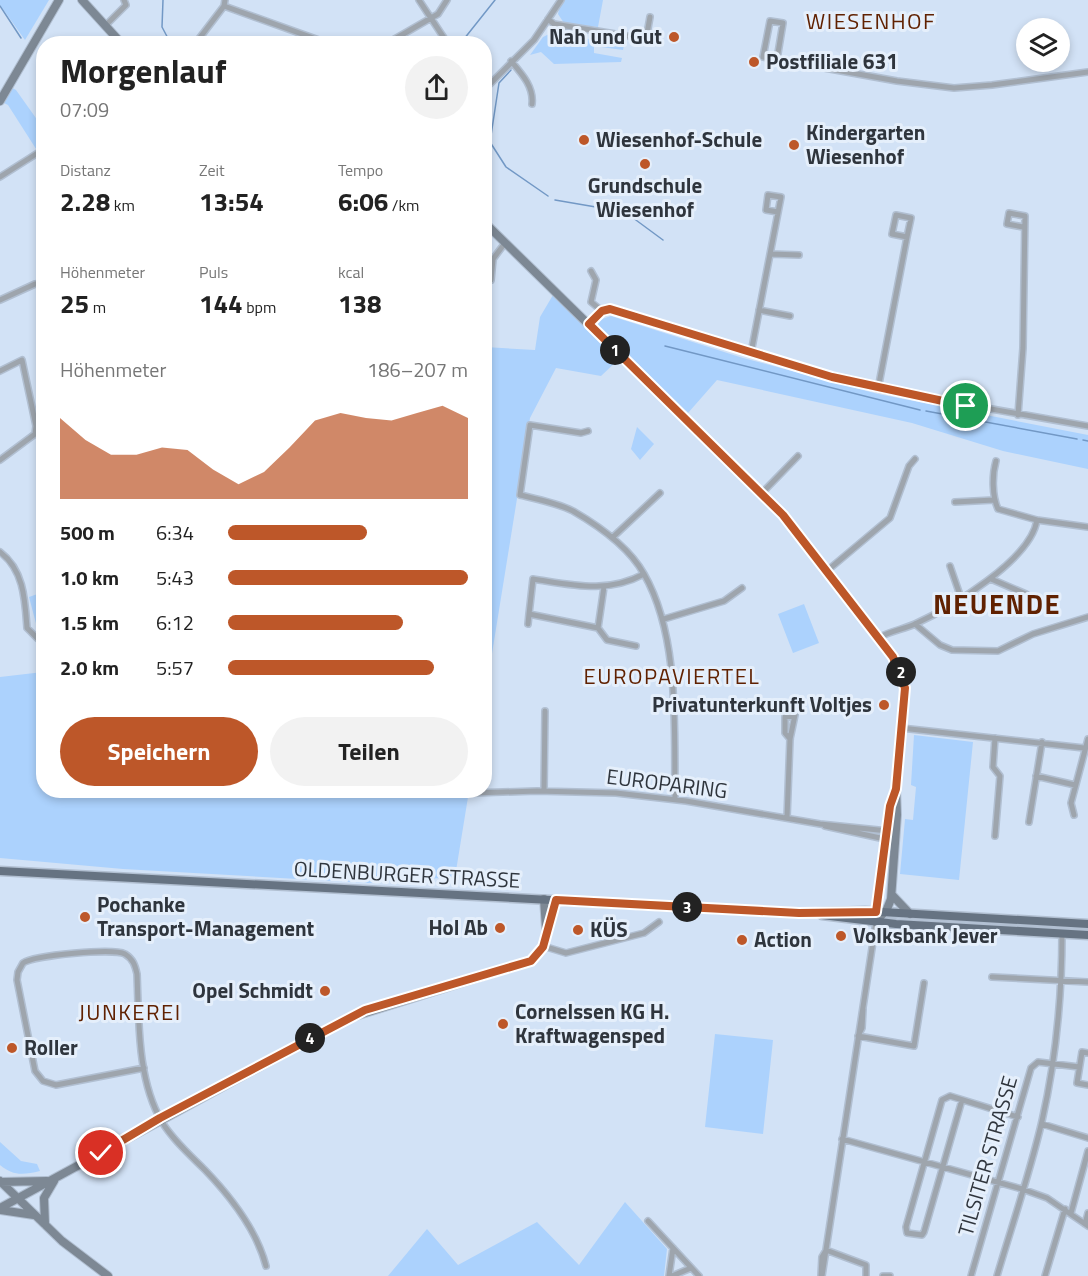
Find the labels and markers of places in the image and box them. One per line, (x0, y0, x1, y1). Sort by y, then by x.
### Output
place label: Nah und Gut (549, 20, 662, 52)
marker: Nah und Gut (667, 30, 681, 44)
place label: Postfiliale 631 (766, 45, 898, 77)
marker: Postfiliale 631 (747, 55, 761, 69)
place label: Kindergarten Wiesenhof (806, 116, 925, 172)
place label: Wiesenhof-Schule (596, 123, 762, 155)
marker: Wiesenhof-Schule (577, 133, 591, 147)
marker: Kindergarten Wiesenhof (787, 138, 801, 152)
marker: Grundschule Wiesenhof (638, 157, 652, 171)
place label: Grundschule Wiesenhof (588, 169, 702, 225)
pin: 1 (600, 335, 630, 365)
pin (940, 380, 991, 431)
pin: 2 (886, 657, 916, 687)
place label: Privatunterkunft Voltjes (652, 688, 872, 720)
marker: Privatunterkunft Voltjes (877, 698, 891, 712)
place label: Pochanke Transport-Management (97, 888, 315, 944)
pin: 3 (672, 892, 702, 922)
marker: Pochanke Transport-Management (78, 910, 92, 924)
place label: Hol Ab (428, 911, 488, 943)
place label: KÜS (590, 913, 628, 945)
place label: Volksbank Jever (853, 919, 998, 951)
marker: Hol Ab (493, 921, 507, 935)
marker: KÜS (571, 923, 585, 937)
place label: Action (754, 923, 812, 955)
marker: Volksbank Jever (834, 929, 848, 943)
marker: Action (735, 933, 749, 947)
place label: Opel Schmidt (192, 974, 313, 1006)
marker: Opel Schmidt (318, 984, 332, 998)
place label: Cornelssen KG H. Kraftwagensped (515, 995, 669, 1051)
marker: Cornelssen KG H. Kraftwagensped (496, 1017, 510, 1031)
pin: 4 (295, 1023, 325, 1053)
place label: Roller (24, 1031, 78, 1063)
marker: Roller (5, 1041, 19, 1055)
pin (75, 1127, 126, 1178)

